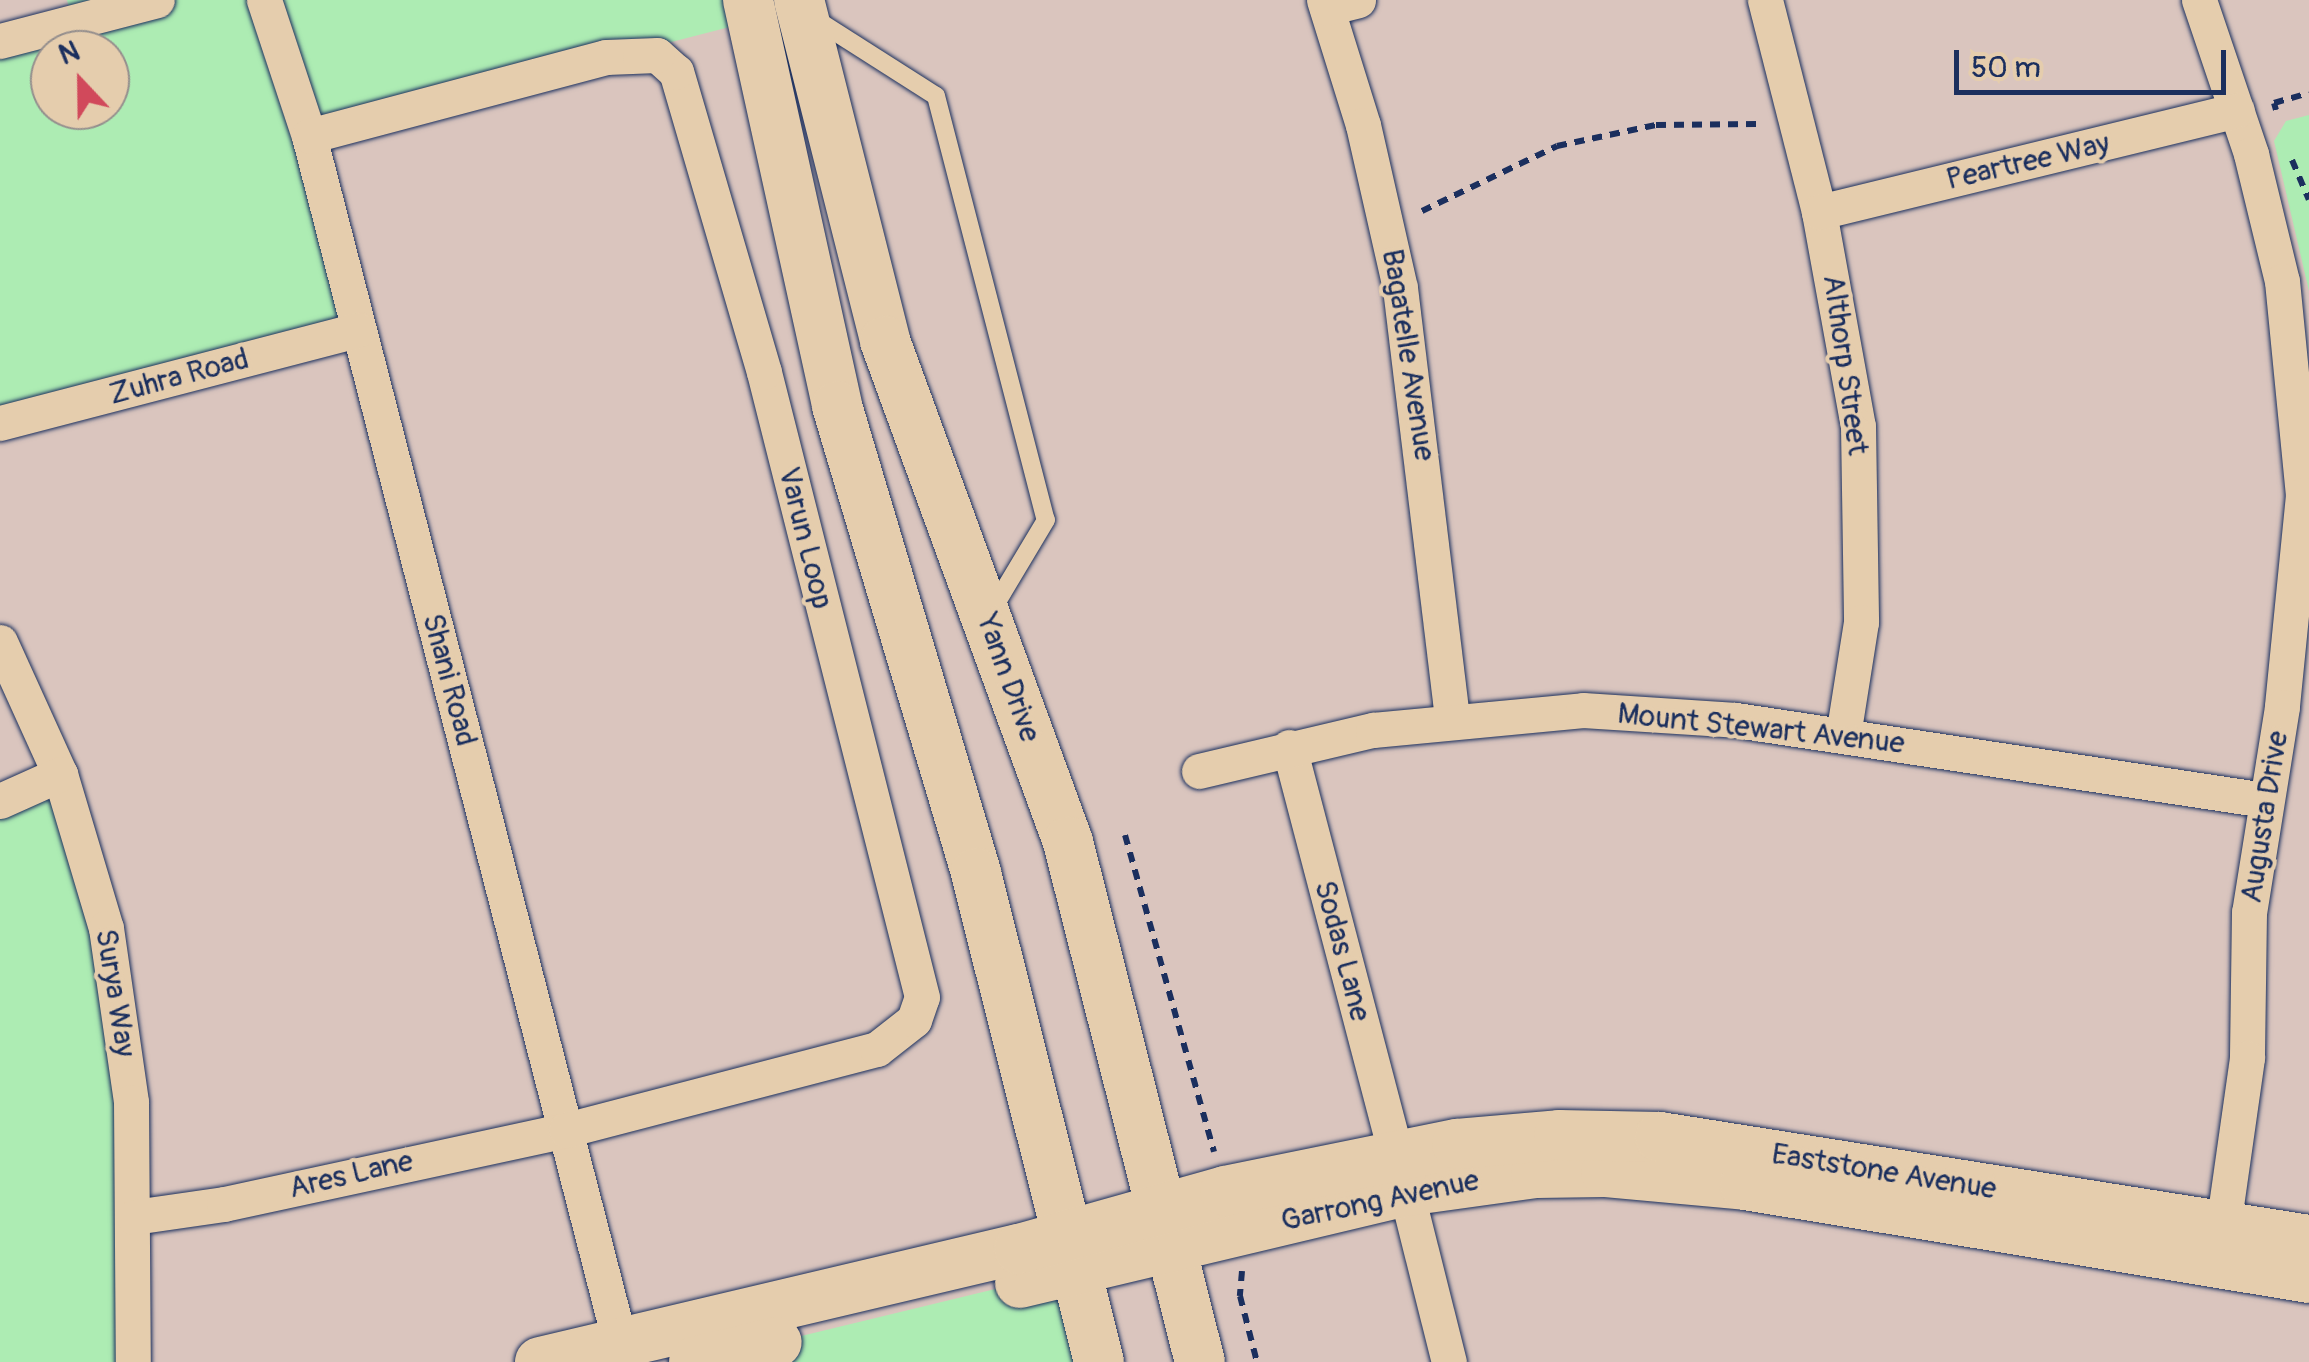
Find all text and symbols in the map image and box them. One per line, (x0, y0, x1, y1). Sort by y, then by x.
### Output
north arrow (30, 30, 130, 130)
scale bar (1959, 30, 2232, 92)
text: N (54, 34, 85, 73)
text: 50 m (1971, 49, 2041, 86)
street label: Peartree Way (1943, 126, 2113, 198)
street label: Bagatelle Avenue (1374, 247, 1442, 463)
street label: Althorp Street (1815, 273, 1875, 457)
street label: Zuhra Road (105, 341, 253, 413)
street label: Varun Loop (770, 463, 840, 613)
street label: Yann Drive (968, 609, 1048, 747)
street label: Shani Road (414, 610, 484, 750)
street label: Mount Stewart Avenue (1616, 696, 1906, 762)
street label: Augusta Drive (2234, 728, 2296, 906)
street label: Sodas Lane (1306, 877, 1378, 1025)
street label: Surya Way (87, 927, 143, 1059)
street label: Eaststone Avenue (1769, 1136, 1999, 1208)
street label: Ares Lane (286, 1143, 416, 1207)
street label: Garrong Avenue (1278, 1162, 1482, 1240)

